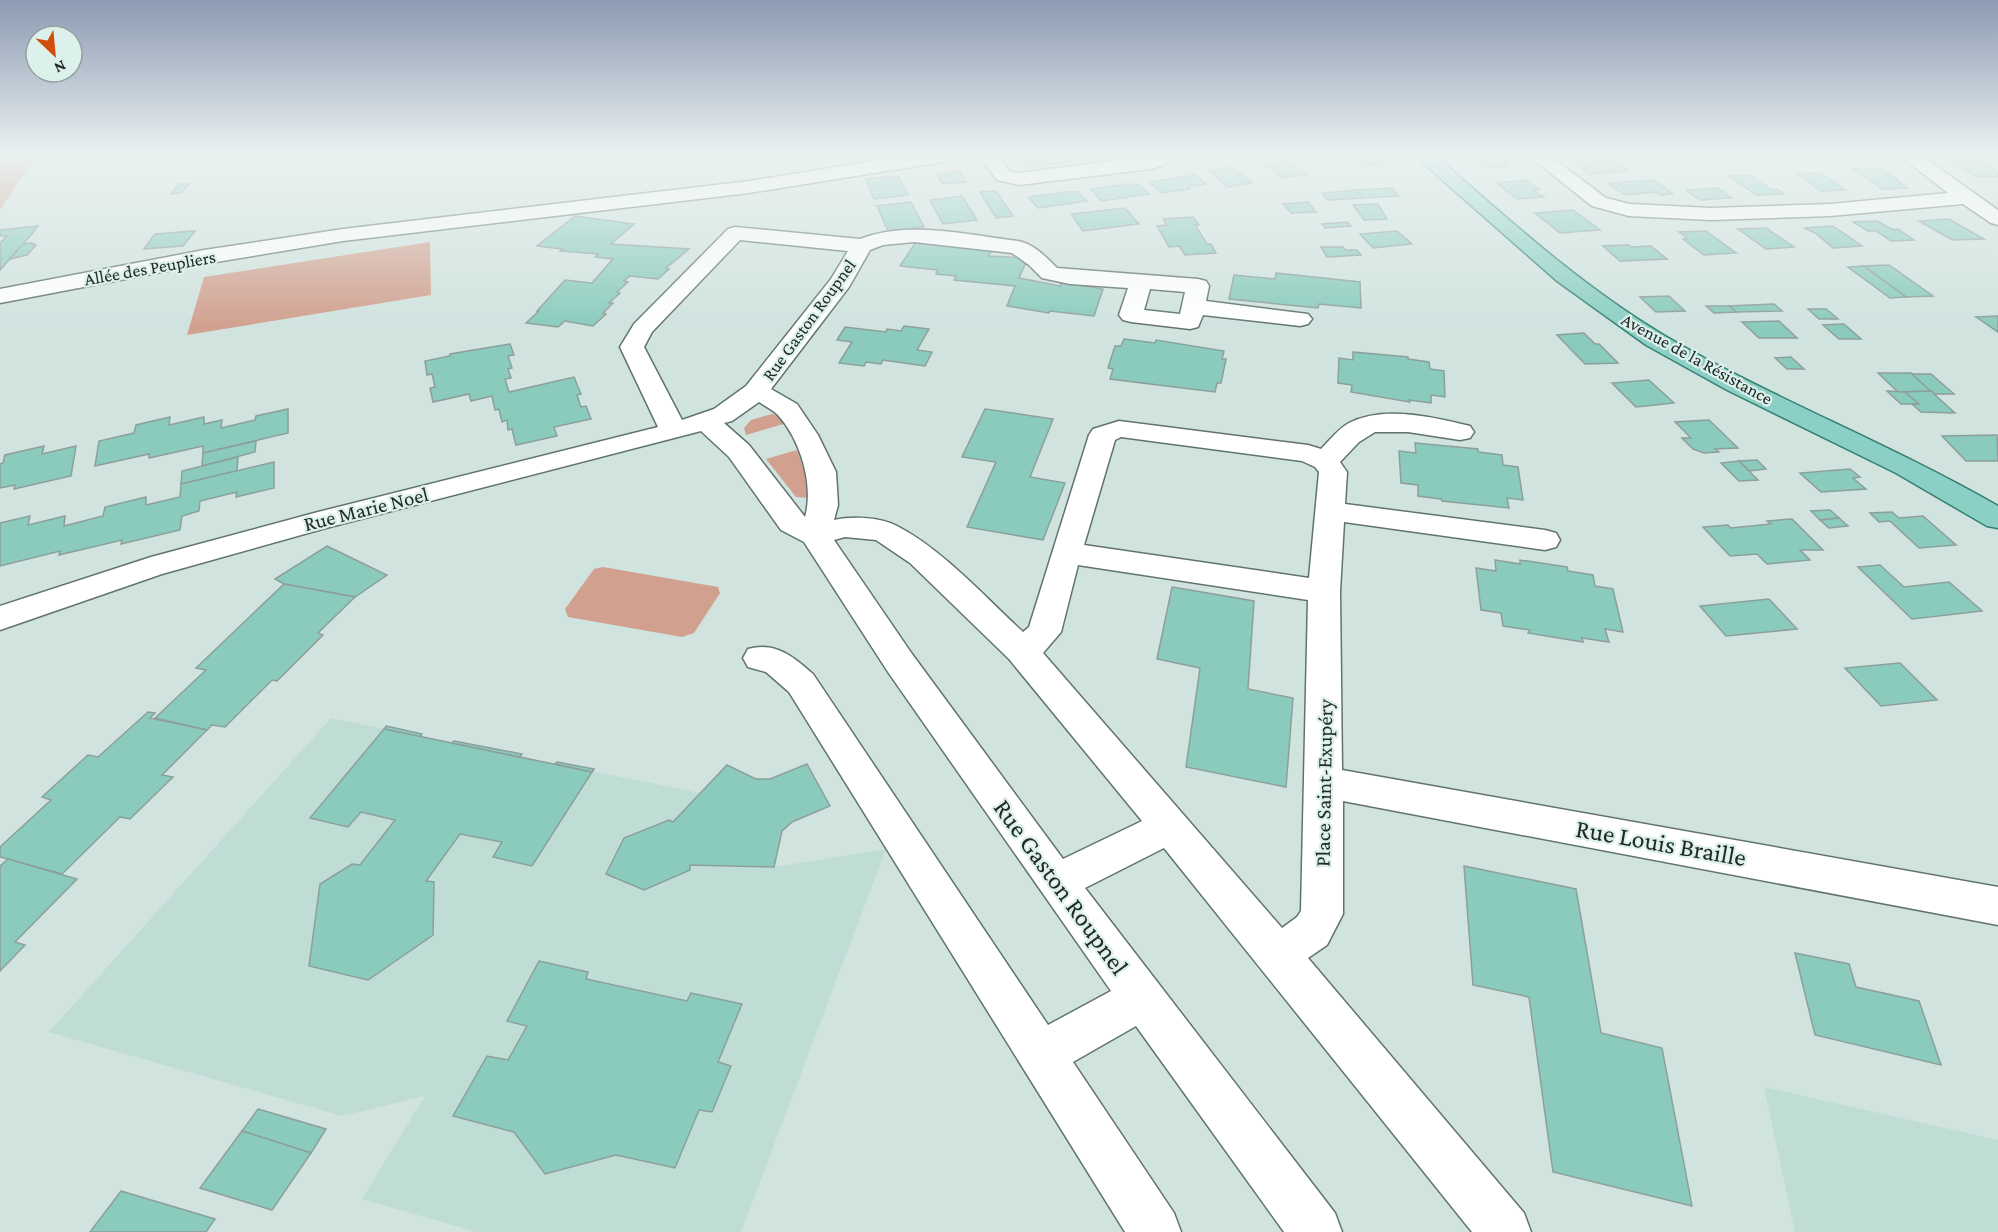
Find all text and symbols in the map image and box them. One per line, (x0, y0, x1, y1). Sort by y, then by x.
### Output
north arrow (24, 24, 84, 84)
text: N (52, 57, 69, 77)
street label: Allée des Peupliers (83, 247, 217, 289)
street label: Rue Gaston Roupnel (758, 255, 860, 385)
street label: Avenue de la Résistance (1618, 309, 1776, 409)
street label: Rue Marie Noel (301, 482, 431, 536)
street label: Place Saint-Exupéry (1311, 699, 1337, 867)
street label: Rue Gaston Roupnel (988, 794, 1134, 980)
street label: Rue Louis Braille (1573, 814, 1749, 872)

